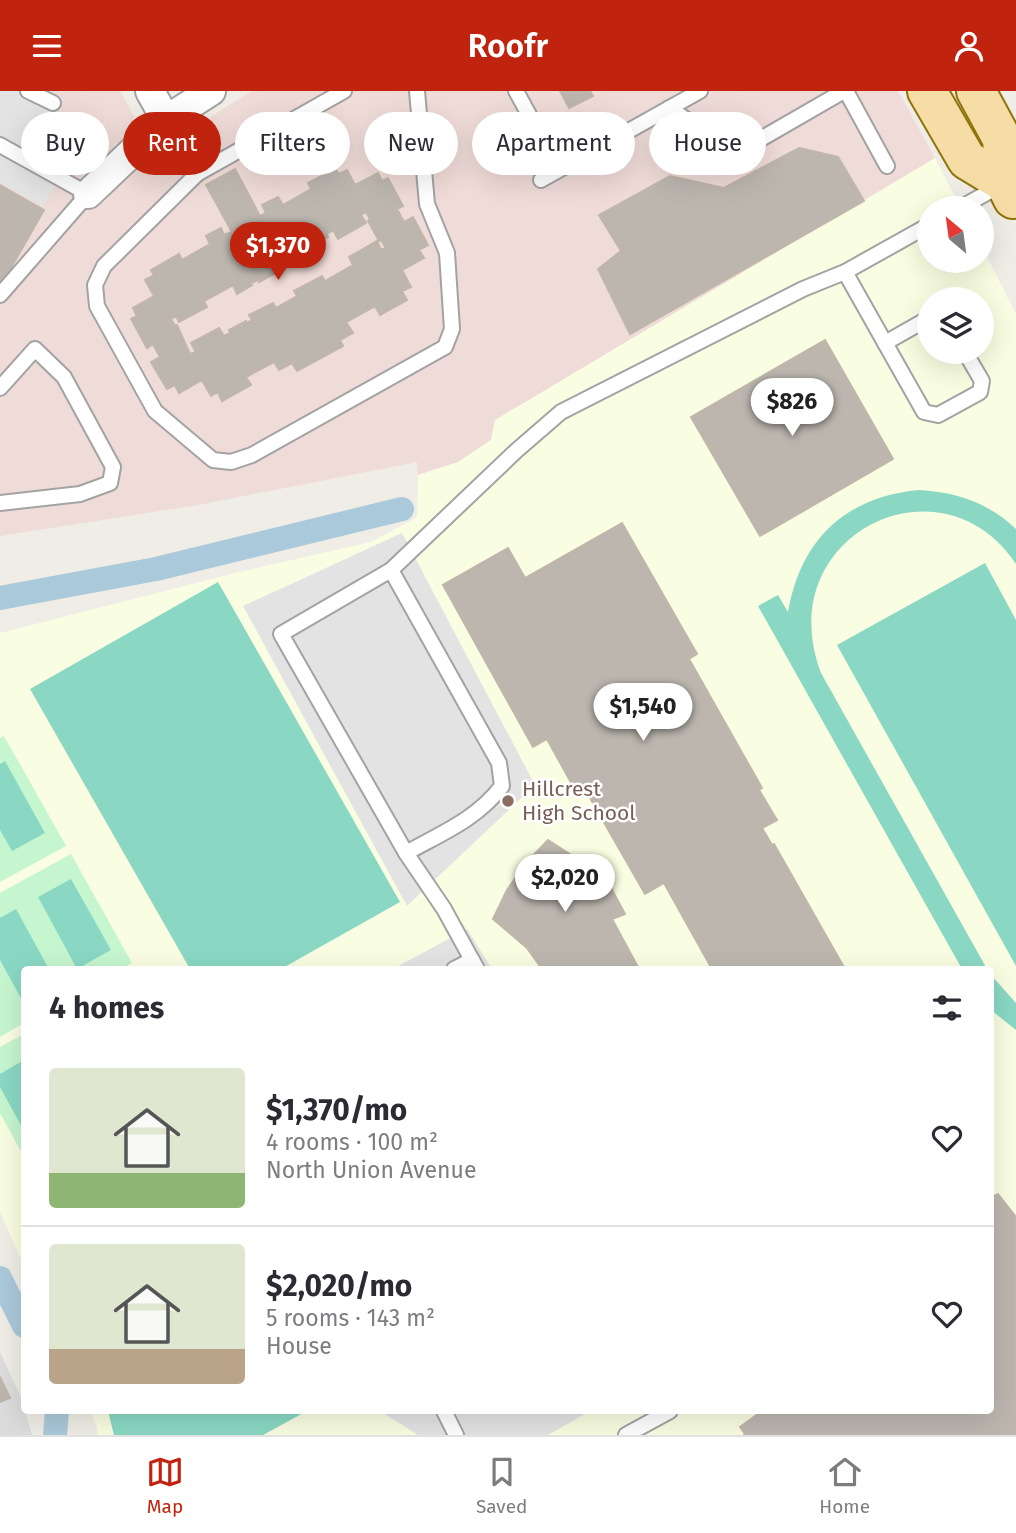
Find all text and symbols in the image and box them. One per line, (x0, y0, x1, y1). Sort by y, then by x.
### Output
icon: menu (28, 27, 66, 65)
text: Roofr (468, 27, 548, 65)
icon: person (950, 27, 988, 65)
chip: Buy (21, 112, 109, 175)
chip: Rent (123, 112, 221, 175)
chip: Filters (235, 112, 350, 175)
chip: New (364, 112, 458, 175)
chip: Apartment (472, 112, 635, 175)
chip: House (649, 112, 766, 175)
north arrow (917, 196, 994, 273)
map controls (917, 196, 994, 364)
pin: $1,370 (221, 223, 335, 282)
text: $1,370 (246, 231, 310, 259)
button: layers (917, 287, 994, 364)
pin: $826 (751, 379, 833, 438)
text: $826 (767, 387, 817, 415)
pin: $1,540 (586, 683, 700, 743)
text: $1,540 (610, 692, 677, 720)
place label: Hillcrest High School (522, 776, 635, 826)
marker: Hillcrest High School (500, 793, 516, 809)
pin: $2,020 (508, 855, 622, 914)
text: $2,020 (531, 863, 599, 891)
icon: filters (928, 989, 966, 1027)
text: 4 homes (49, 990, 164, 1026)
text: $1,370/mo (266, 1092, 407, 1128)
icon: home (105, 1096, 189, 1180)
icon: heart (928, 1119, 966, 1157)
text: 4 rooms · 100 m² (266, 1128, 438, 1156)
text: North Union Avenue (266, 1156, 476, 1184)
text: $2,020/mo (266, 1268, 412, 1304)
icon: home (105, 1272, 189, 1356)
icon: heart (928, 1295, 966, 1333)
text: 5 rooms · 143 m² (266, 1304, 435, 1332)
text: House (266, 1332, 332, 1360)
tab: Map (146, 1453, 184, 1518)
tab: Saved (476, 1453, 527, 1518)
tab: Home (819, 1453, 870, 1518)

